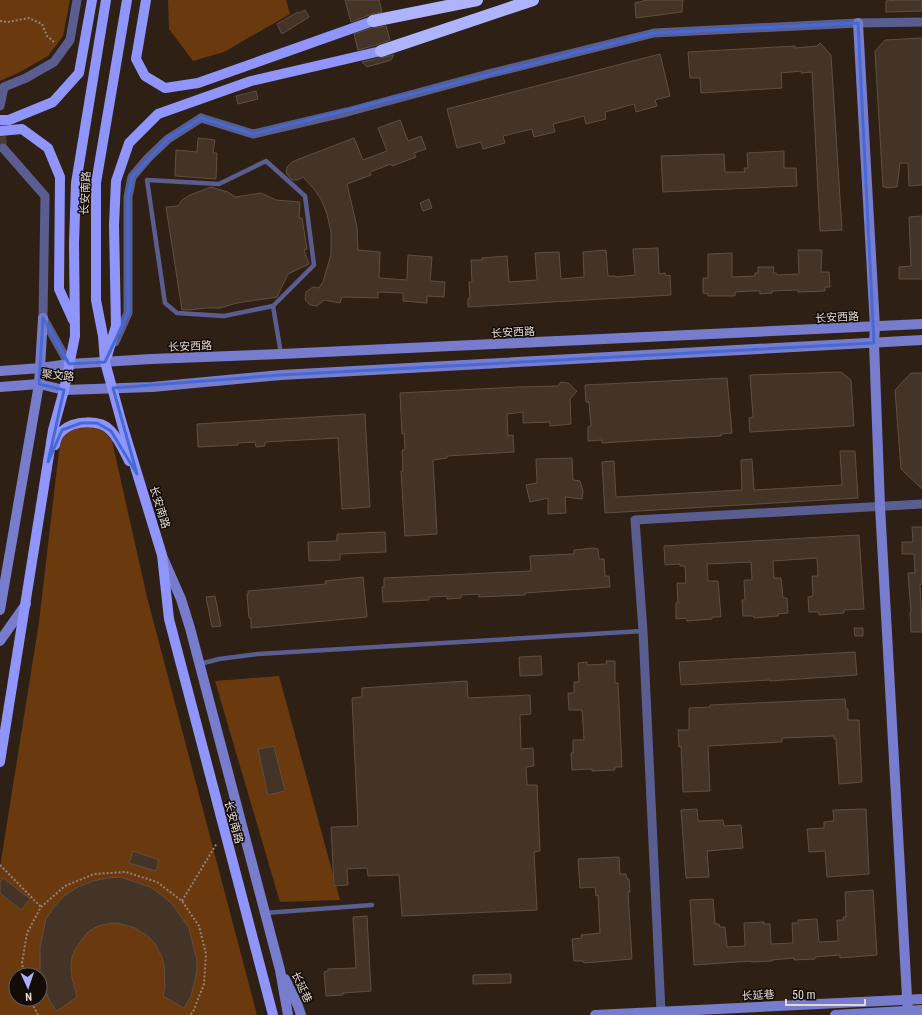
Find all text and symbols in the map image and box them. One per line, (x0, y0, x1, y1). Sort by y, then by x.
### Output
street label: 长安南路 (78, 171, 93, 215)
street label: 长安西路 (815, 310, 859, 325)
street label: 长安西路 (491, 325, 535, 340)
street label: 长安西路 (168, 339, 212, 354)
street label: 聚文路 (41, 367, 75, 384)
street label: 长安南路 (147, 484, 172, 530)
street label: 长安南路 (222, 799, 245, 845)
north arrow (8, 967, 48, 1007)
street label: 长延巷 (289, 970, 314, 1005)
scale bar (786, 981, 865, 1007)
street label: 长延巷 (741, 988, 775, 1003)
text: 50 m (792, 988, 816, 1002)
text: N (25, 990, 32, 1003)

